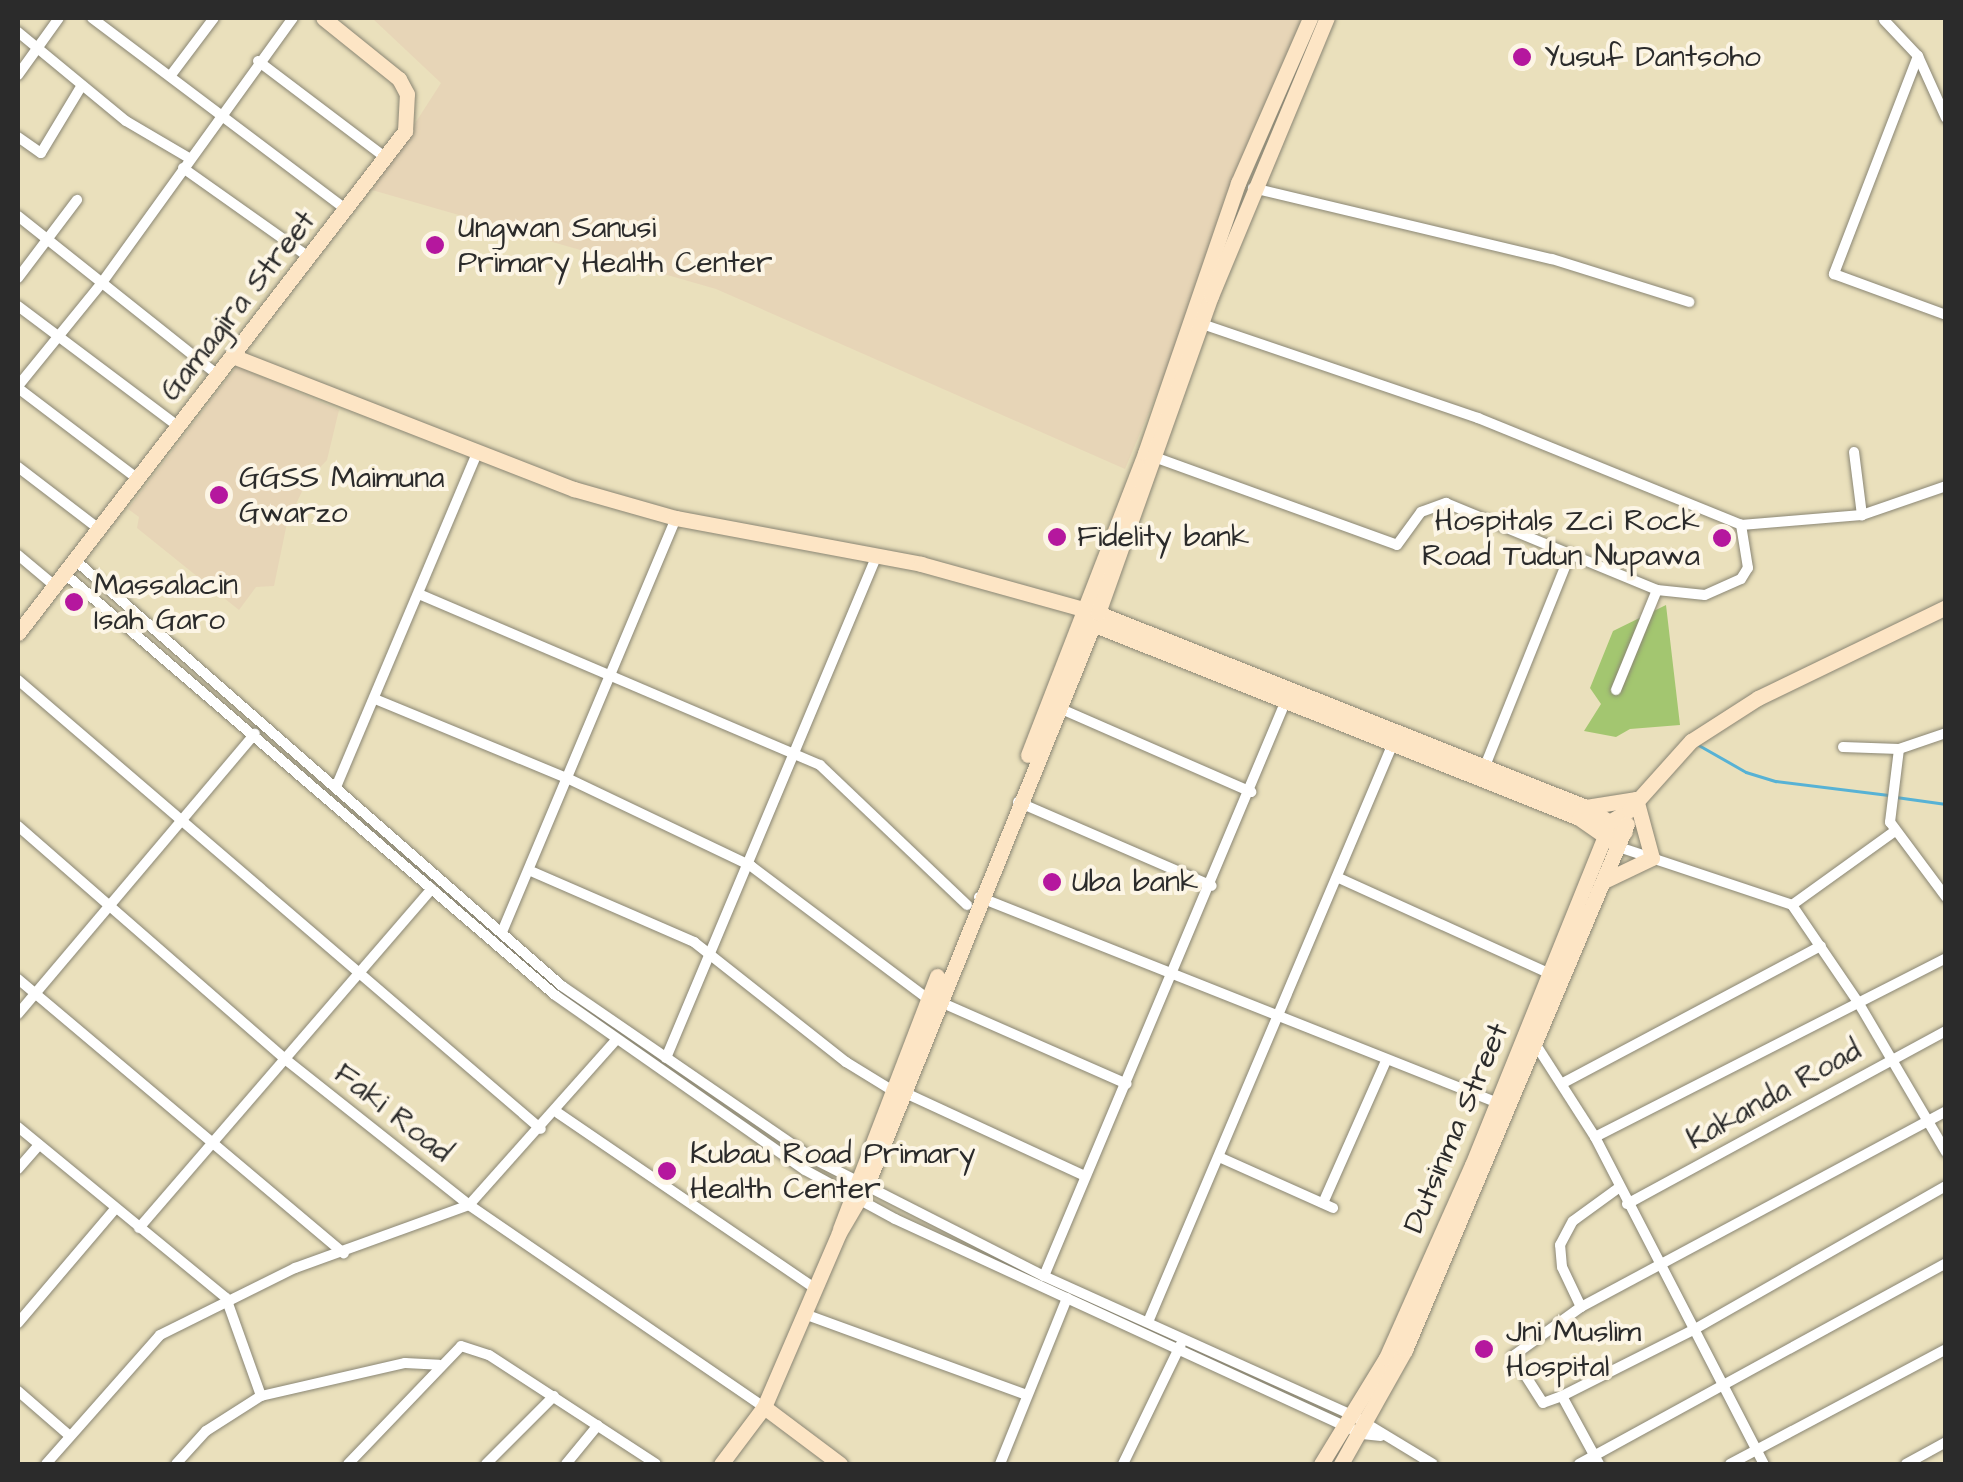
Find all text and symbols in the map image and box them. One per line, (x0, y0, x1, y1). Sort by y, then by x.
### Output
place label: Yusuf Dantsoho (1544, 39, 1761, 75)
marker: Yusuf Dantsoho (1509, 44, 1535, 70)
street label: Gamagira Street (153, 204, 323, 408)
place label: Ungwan Sanusi Primary Health Center (458, 210, 773, 280)
marker: Ungwan Sanusi Primary Health Center (422, 232, 448, 258)
place label: GGSS Maimuna Gwarzo (239, 460, 445, 530)
marker: GGSS Maimuna Gwarzo (208, 484, 230, 506)
place label: Hospitals Zci Rock Road Tudun Nupawa (1422, 503, 1700, 574)
place label: Fidelity bank (1077, 519, 1249, 555)
marker: Hospitals Zci Rock Road Tudun Nupawa (1709, 525, 1735, 551)
marker: Fidelity bank (1046, 526, 1068, 548)
place label: Massalacin Isah Garo (94, 567, 238, 638)
marker: Massalacin Isah Garo (63, 591, 85, 613)
place label: Uba bank (1072, 864, 1199, 900)
marker: Uba bank (1041, 871, 1063, 893)
street label: Dutsinma Street (1396, 1018, 1516, 1238)
street label: Kakanda Road (1681, 1032, 1867, 1158)
street label: Faki Road (327, 1056, 459, 1170)
place label: Kubau Road Primary Health Center (690, 1136, 976, 1206)
marker: Kubau Road Primary Health Center (654, 1158, 680, 1184)
place label: Jni Muslim Hospital (1506, 1314, 1641, 1384)
marker: Jni Muslim Hospital (1471, 1336, 1497, 1362)

